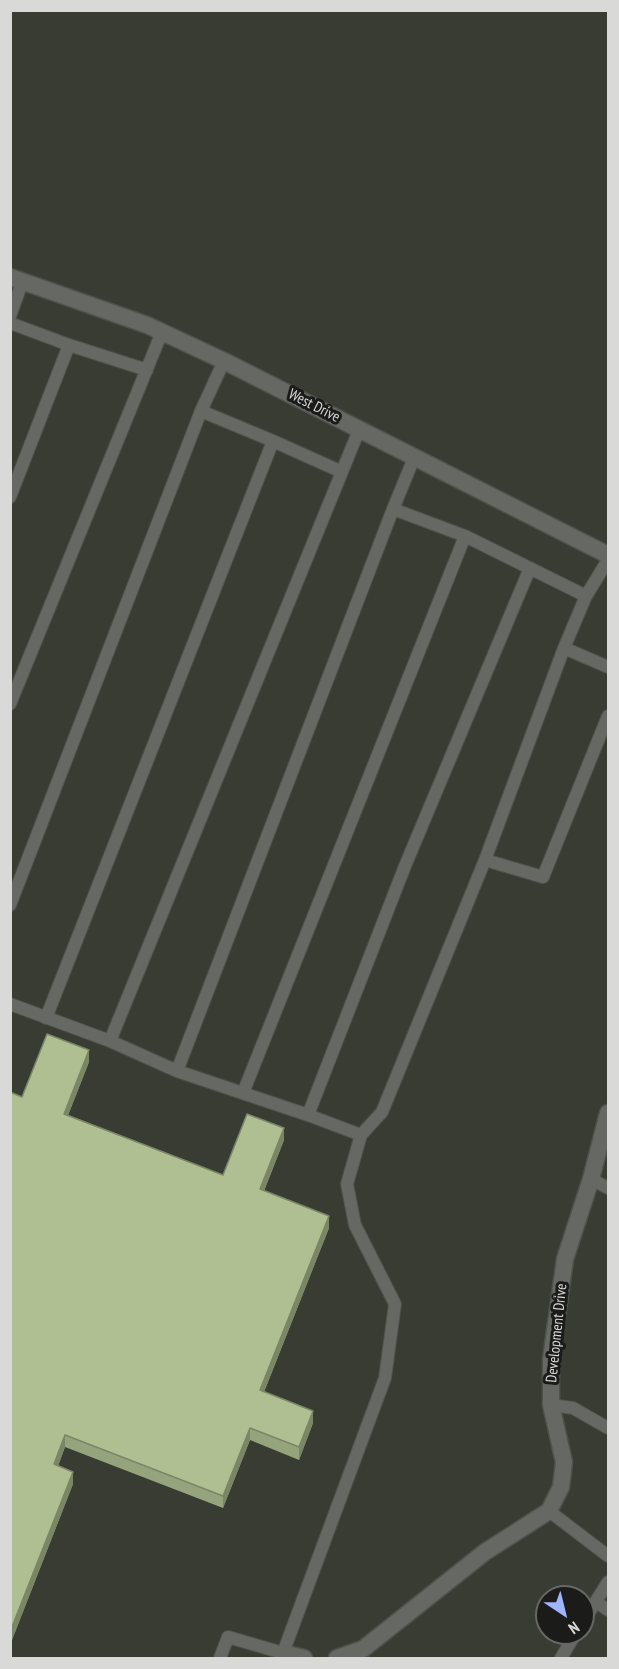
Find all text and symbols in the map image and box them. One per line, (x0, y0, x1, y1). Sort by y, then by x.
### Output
street label: West Drive (285, 385, 343, 427)
street label: Development Drive (543, 1283, 571, 1383)
north arrow (535, 1585, 595, 1645)
text: N (565, 1617, 583, 1639)

